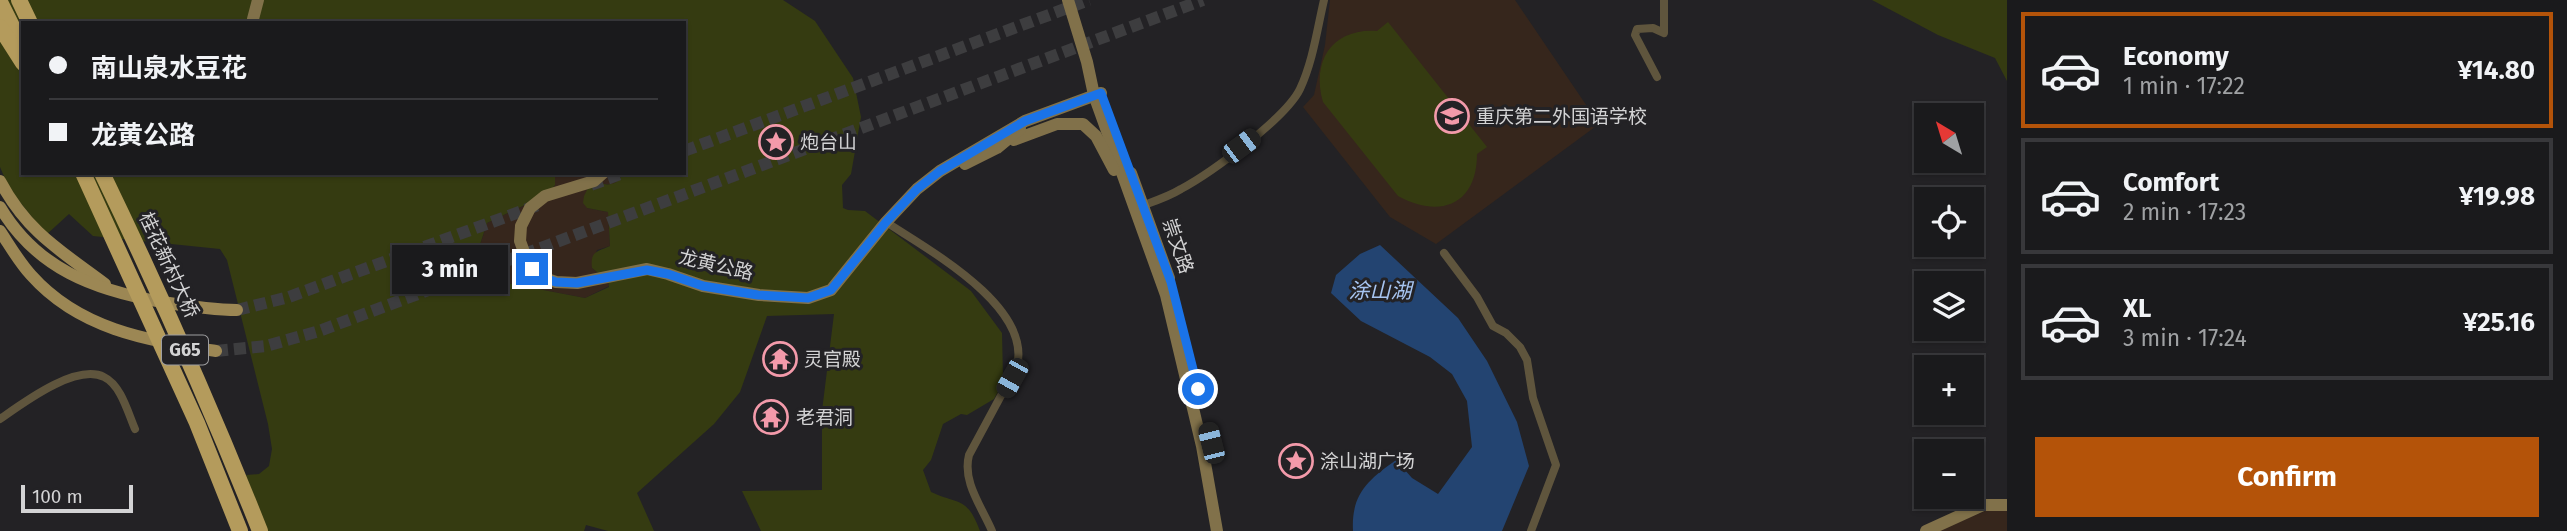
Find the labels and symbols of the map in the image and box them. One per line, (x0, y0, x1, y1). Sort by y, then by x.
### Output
school or university icon: 重庆第二外国语学校 (1433, 97, 1471, 135)
north arrow (1914, 103, 1984, 173)
place label: 重庆第二外国语学校 (1476, 105, 1647, 128)
place icon: 炮台山 (757, 123, 795, 161)
car (1218, 125, 1265, 167)
place label: 炮台山 (800, 131, 857, 154)
street label: 桂花新村大桥 (134, 208, 204, 322)
street label: 崇文路 (1158, 215, 1198, 277)
callout: 3 min (392, 244, 508, 294)
street label: 龙黄公路 (676, 245, 756, 285)
route end (516, 253, 548, 285)
water label: 涂山湖 (1349, 278, 1414, 304)
road number: G65 (162, 336, 208, 364)
temple icon: 灵官殿 (761, 340, 799, 378)
place label: 灵官殿 (804, 348, 861, 371)
car (993, 355, 1032, 401)
route start (1182, 373, 1214, 405)
temple icon: 老君洞 (752, 398, 790, 436)
place label: 老君洞 (796, 406, 853, 429)
car (1196, 420, 1227, 466)
place icon: 涂山湖广场 (1277, 442, 1315, 480)
place label: 涂山湖广场 (1320, 450, 1415, 473)
scale bar (21, 482, 133, 514)

